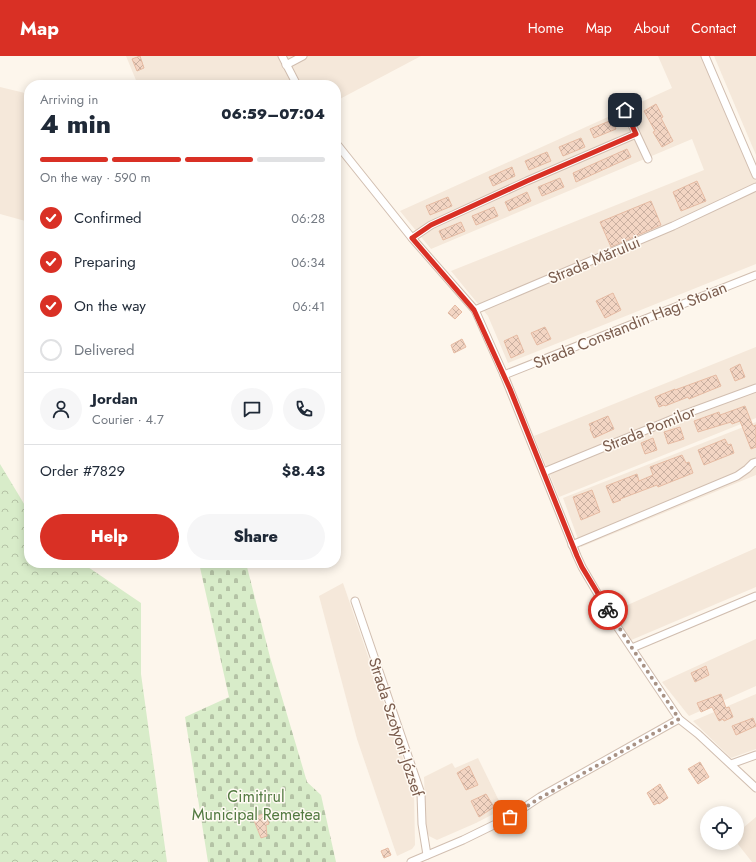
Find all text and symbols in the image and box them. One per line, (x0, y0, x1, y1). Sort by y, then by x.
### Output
text: Map (20, 15, 59, 42)
text: Home (528, 18, 564, 38)
text: Map (586, 18, 612, 38)
text: About (634, 18, 669, 38)
text: Contact (691, 18, 736, 38)
text: Arriving in (40, 90, 98, 109)
pin (608, 93, 642, 127)
icon: home (614, 99, 636, 121)
text: 06:59–07:04 (221, 103, 325, 125)
text: 4 min (40, 105, 111, 143)
text: On the way · 590 m (40, 168, 151, 187)
icon: check (40, 207, 62, 229)
text: Confirmed (74, 207, 142, 229)
text: 06:28 (291, 209, 325, 228)
street label: Strada Mărului (544, 230, 644, 290)
icon: check (40, 251, 62, 273)
text: Preparing (74, 251, 136, 273)
text: 06:34 (291, 253, 325, 272)
street label: Strada Constandin Hagi Stoian (530, 276, 730, 374)
icon: check (40, 295, 62, 317)
text: On the way (74, 295, 146, 317)
text: 06:41 (292, 297, 325, 316)
text: Delivered (74, 339, 135, 361)
button: person (40, 388, 82, 430)
text: Jordan (92, 388, 138, 410)
button: chat (231, 388, 273, 430)
button: phone (283, 388, 325, 430)
street label: Strada Pomilor (599, 400, 700, 458)
text: Courier · 4.7 (92, 410, 164, 429)
text: Order #7829 (40, 460, 125, 482)
text: $8.43 (282, 460, 325, 482)
button: Help (40, 514, 179, 560)
button: Share (187, 514, 325, 560)
courier (588, 590, 628, 630)
icon: bike (597, 599, 619, 621)
street label: Strada Szotyori József (363, 655, 429, 800)
park label: Cimitirul Municipal Remetea (192, 785, 320, 826)
pin (493, 800, 527, 834)
icon: bag (499, 806, 521, 828)
map controls (700, 806, 744, 850)
button: locate (700, 806, 744, 850)

